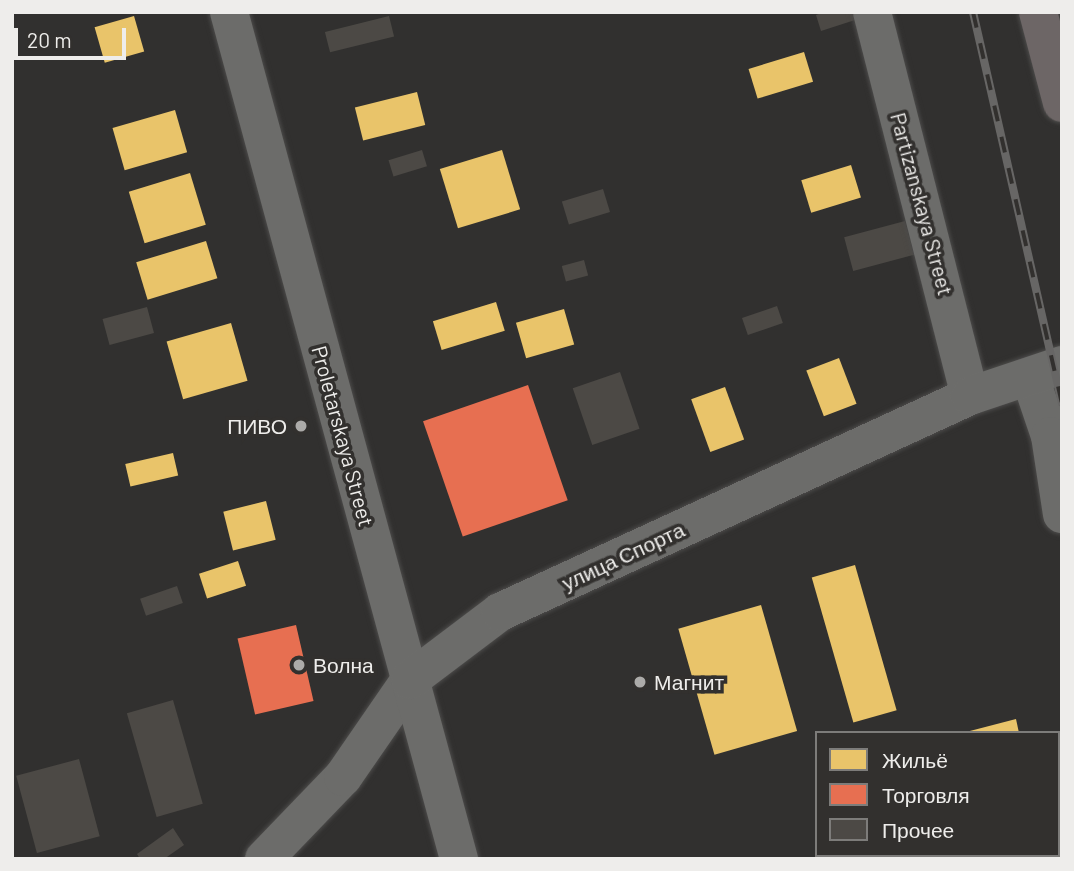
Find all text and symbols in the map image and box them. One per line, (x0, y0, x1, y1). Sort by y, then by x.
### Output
scale bar (18, 14, 130, 58)
text: 20 m (27, 27, 72, 52)
street label: Partizanskaya Street (885, 110, 959, 298)
street label: Proletarskaya Street (307, 343, 379, 529)
place label: ПИВО (227, 413, 287, 439)
marker: ПИВО (293, 418, 309, 434)
street label: улица Спорта (558, 517, 688, 595)
place label: Волна (313, 652, 374, 678)
marker: Волна (291, 657, 307, 673)
place label: Магнит (654, 669, 724, 695)
marker: Магнит (632, 674, 648, 690)
legend (815, 731, 1060, 857)
text: Жильё (882, 747, 948, 772)
text: Торговля (882, 782, 970, 807)
text: Прочее (882, 817, 954, 842)

